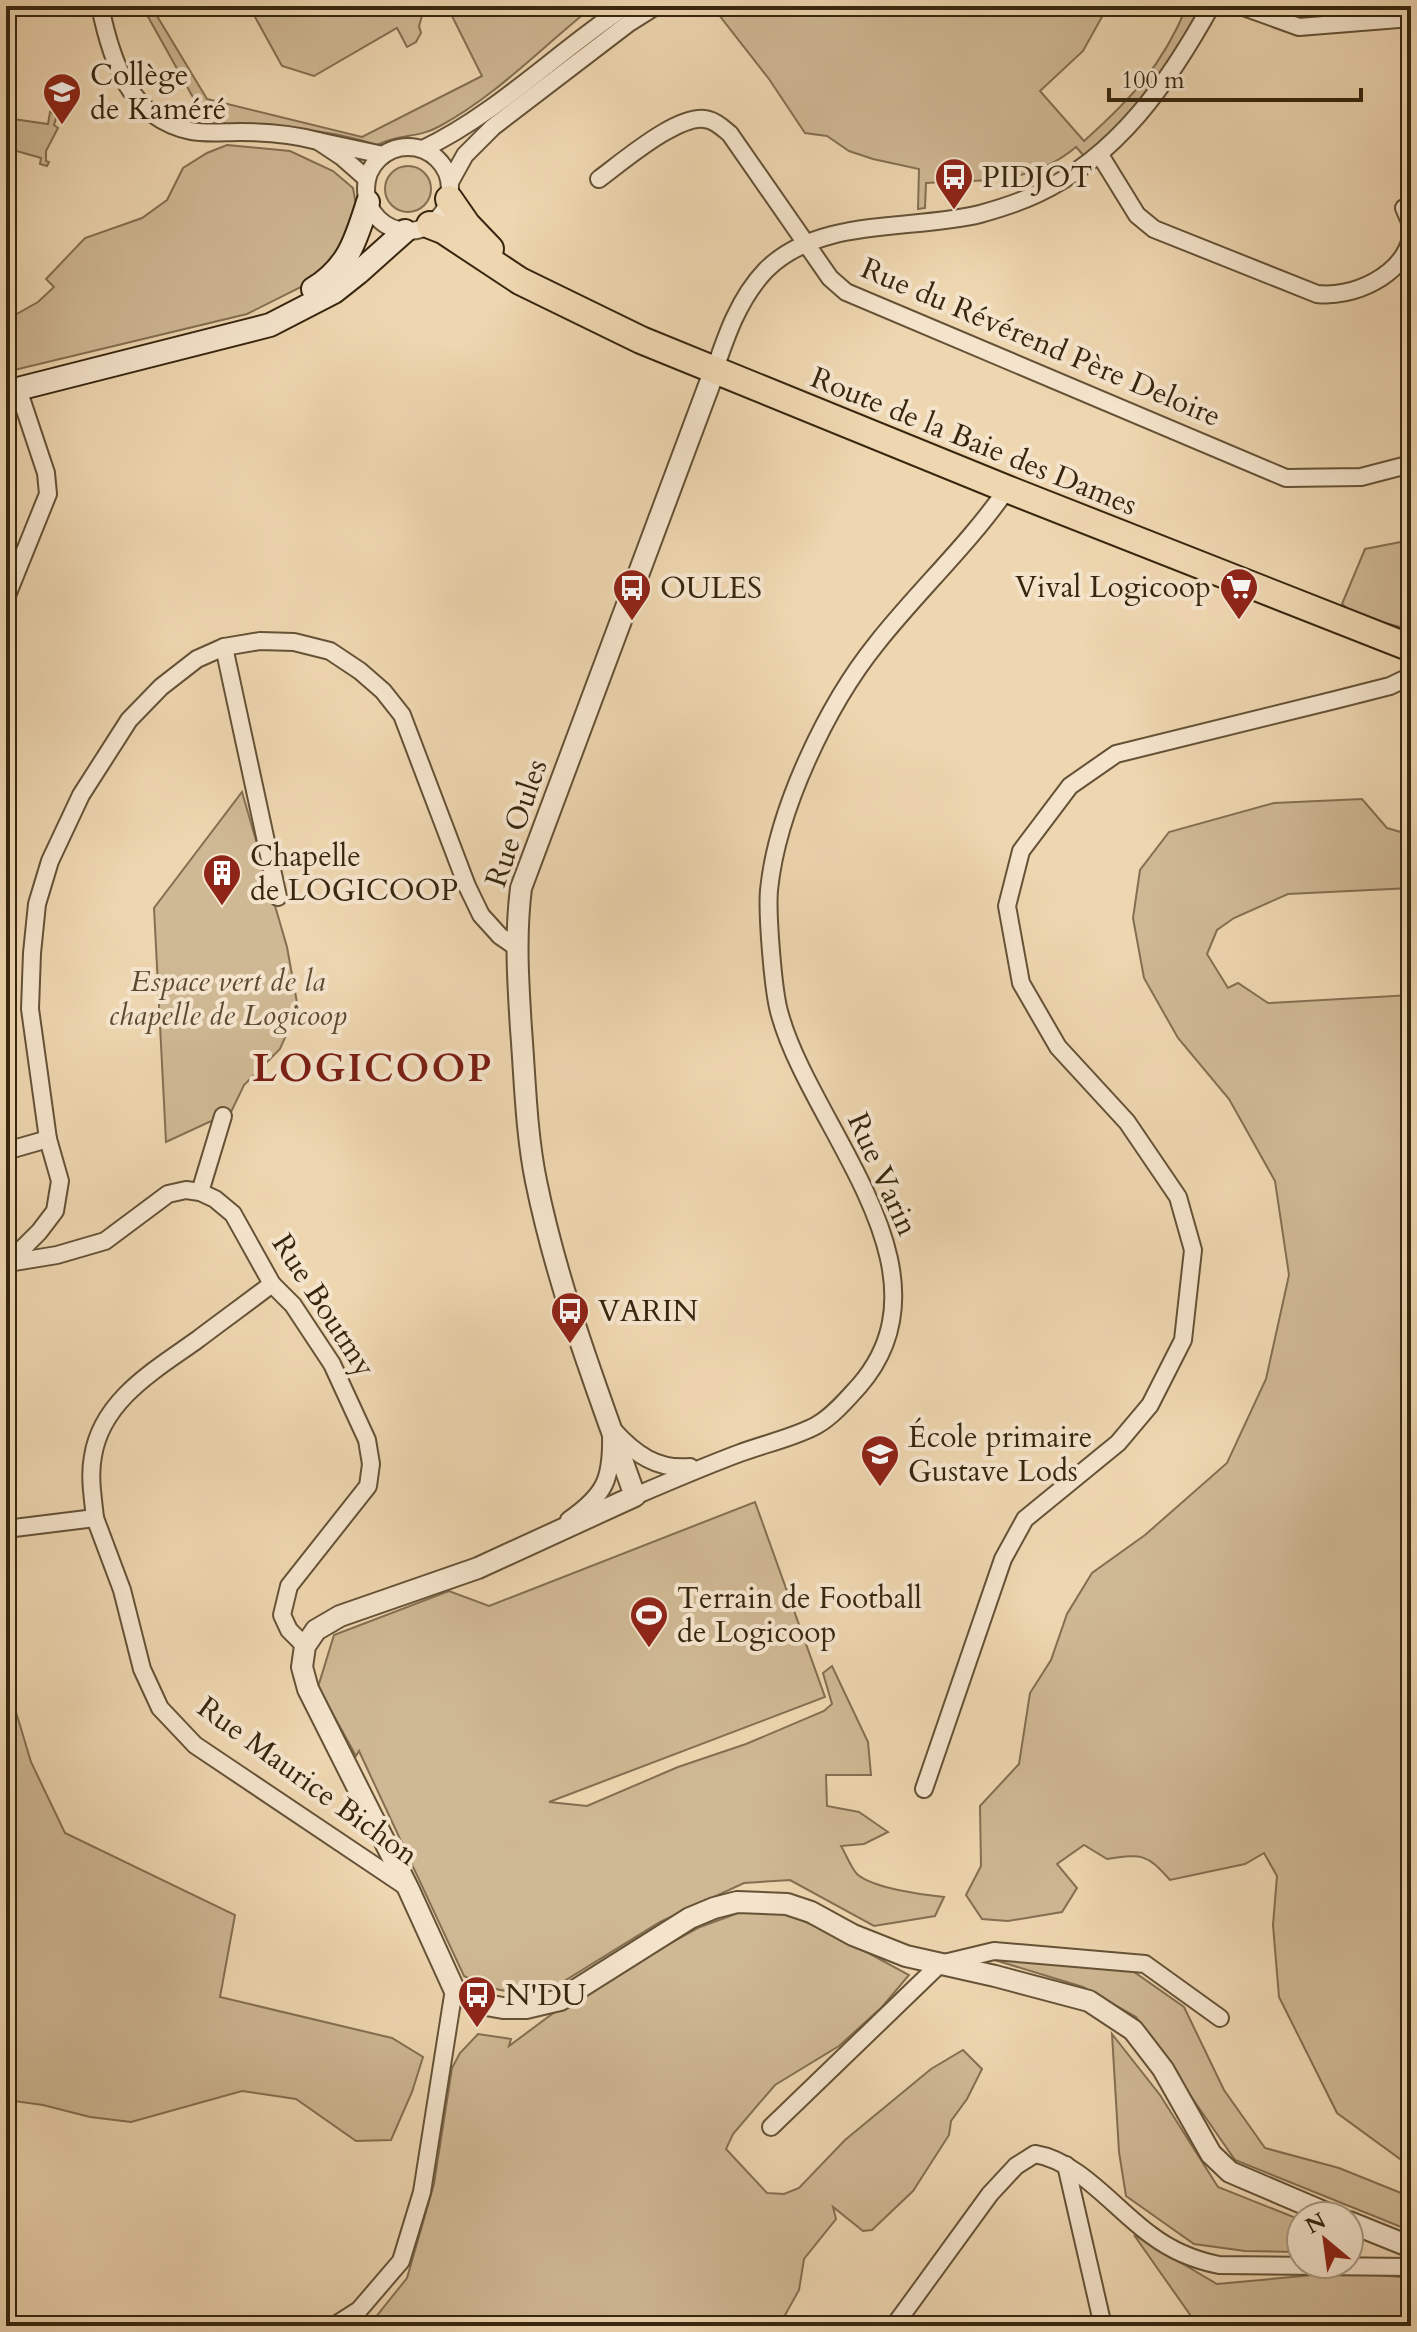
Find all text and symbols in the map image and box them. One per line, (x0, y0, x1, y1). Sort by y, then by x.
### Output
scale bar (1109, 52, 1361, 102)
place label: Collège de Kaméré (90, 55, 227, 130)
text: 100 m (1121, 64, 1185, 97)
school or university icon: Collège de Kaméré (41, 71, 83, 126)
bus stop icon: PIDJOT (933, 156, 975, 211)
place label: PIDJOT (982, 157, 1092, 198)
street label: Rue du Révérend Père Deloire (855, 248, 1227, 437)
street label: Route de la Baie des Dames (805, 357, 1143, 526)
supermarket icon: Vival Logicoop (1218, 566, 1260, 621)
bus stop icon: OULES (611, 567, 653, 622)
place label: Vival Logicoop (1015, 567, 1211, 608)
place label: OULES (660, 568, 762, 609)
street label: Rue Oules (476, 754, 557, 893)
place label: Chapelle de LOGICOOP (250, 836, 458, 911)
building icon: Chapelle de LOGICOOP (201, 852, 243, 907)
park label: Espace vert de la chapelle de Logicoop (109, 961, 347, 1036)
district label: LOGICOOP (253, 1043, 493, 1095)
street label: Rue Varin (837, 1106, 928, 1242)
street label: Rue Boutmy (262, 1226, 385, 1385)
bus stop icon: VARIN (549, 1290, 591, 1345)
place label: VARIN (598, 1291, 698, 1332)
place label: École primaire Gustave Lods (908, 1417, 1092, 1492)
school or university icon: École primaire Gustave Lods (859, 1433, 901, 1488)
place label: Terrain de Football de Logicoop (677, 1578, 922, 1653)
sports icon: Terrain de Football de Logicoop (628, 1594, 670, 1649)
street label: Rue Maurice Bichon (189, 1687, 426, 1875)
bus stop icon: N'DU (456, 1974, 498, 2029)
place label: N'DU (505, 1975, 587, 2016)
north arrow (1285, 2200, 1365, 2280)
text: N (1300, 2206, 1331, 2241)

